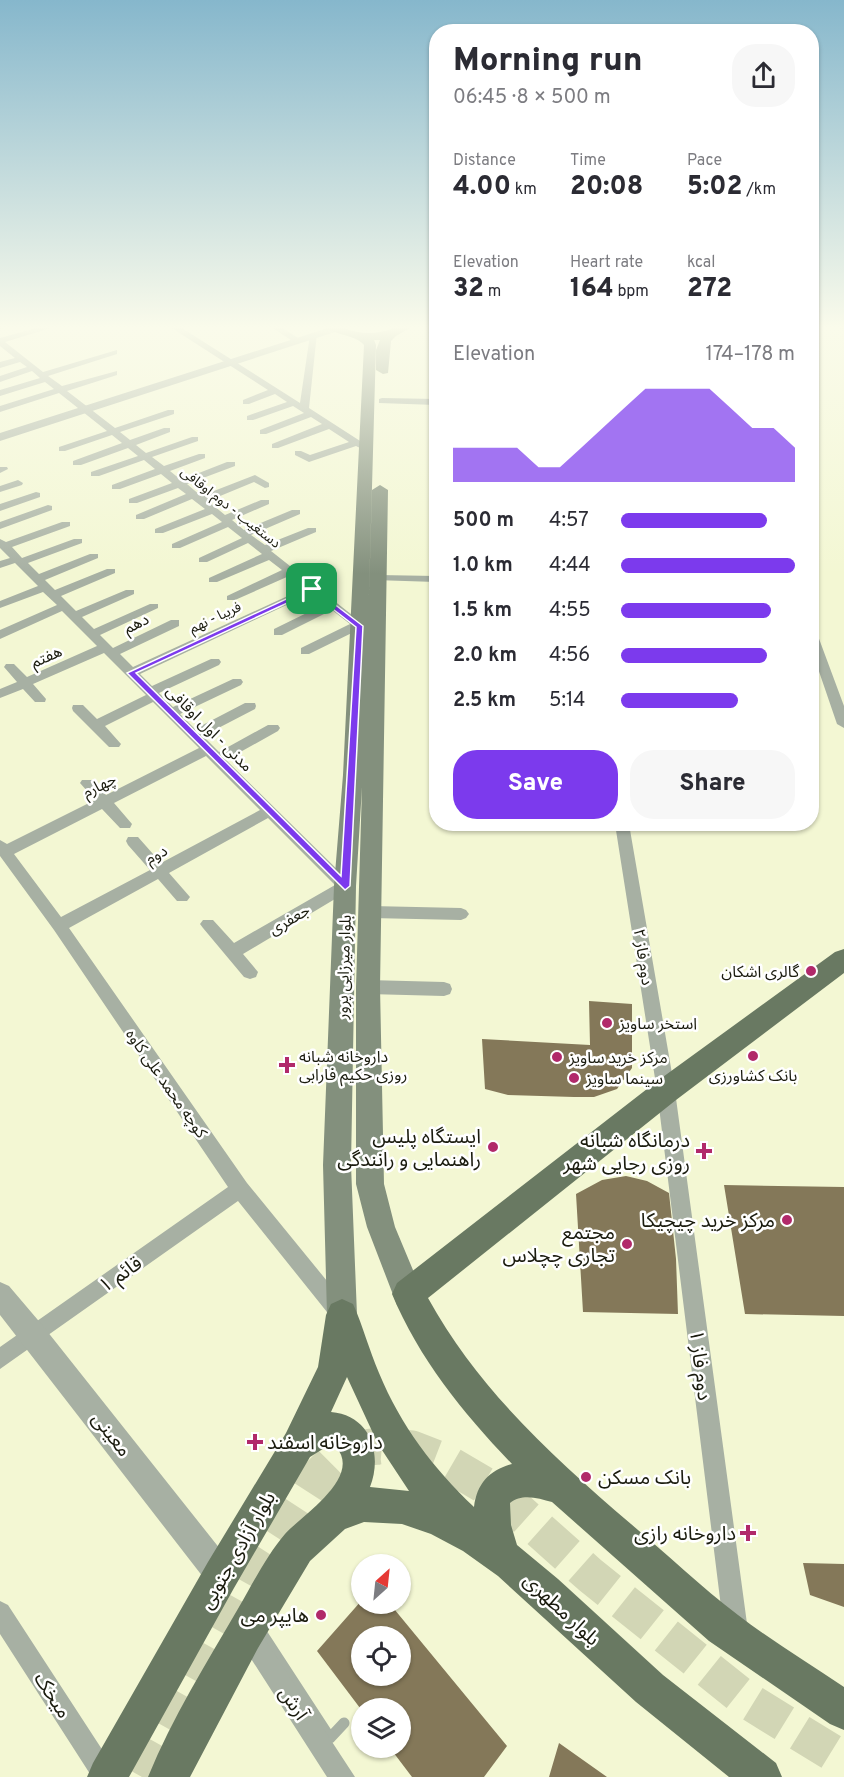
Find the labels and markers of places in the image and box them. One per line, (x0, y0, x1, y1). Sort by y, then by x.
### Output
pin (286, 563, 337, 614)
place label: گالری اشکان (721, 963, 799, 983)
marker: گالری اشکان (804, 964, 818, 978)
place label: استخر ساویز (618, 1015, 697, 1035)
marker: استخر ساویز (600, 1016, 614, 1030)
place label: داروخانه شبانه روزی حکیم فارابی (299, 1048, 407, 1087)
place label: مرکز خرید ساویز (568, 1049, 668, 1069)
marker: بانک کشاورزی (746, 1049, 760, 1063)
marker: مرکز خرید ساویز (550, 1050, 564, 1064)
marker: داروخانه شبانه روزی حکیم فارابی (280, 1058, 294, 1072)
place label: بانک کشاورزی (709, 1067, 797, 1087)
place label: سینما ساویز (585, 1070, 663, 1090)
marker: سینما ساویز (567, 1071, 581, 1085)
place label: ایستگاه پلیس راهنمایی و رانندگی (337, 1125, 481, 1174)
place label: درمانگاه شبانه روزی رجایی شهر (562, 1129, 690, 1178)
marker: ایستگاه پلیس راهنمایی و رانندگی (486, 1140, 500, 1154)
marker: درمانگاه شبانه روزی رجایی شهر (695, 1142, 713, 1160)
place label: مرکز خرید چیچیکا (641, 1209, 775, 1235)
marker: مرکز خرید چیچیکا (780, 1213, 794, 1227)
place label: مجتمع تجاری چچلاس (503, 1221, 615, 1270)
marker: مجتمع تجاری چچلاس (620, 1237, 634, 1251)
place label: داروخانه اسفند (267, 1431, 383, 1457)
marker: داروخانه اسفند (248, 1435, 262, 1449)
place label: بانک مسکن (598, 1466, 691, 1492)
marker: بانک مسکن (579, 1470, 593, 1484)
place label: داروخانه رازی (634, 1522, 736, 1548)
marker: داروخانه رازی (741, 1526, 755, 1540)
place label: هایپر می (240, 1604, 309, 1630)
marker: هایپر می (314, 1608, 328, 1622)

